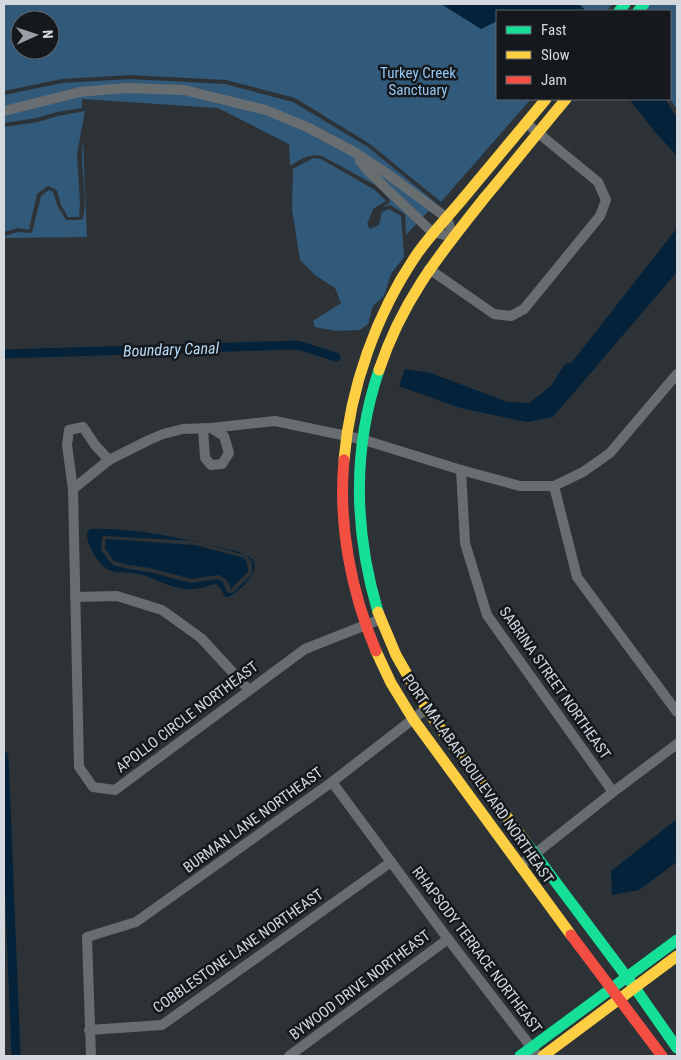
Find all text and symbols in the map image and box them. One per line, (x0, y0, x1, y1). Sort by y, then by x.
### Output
north arrow (10, 10, 60, 60)
legend (496, 10, 671, 100)
text: Fast (541, 21, 566, 39)
text: N (40, 30, 56, 39)
text: Slow (541, 46, 570, 64)
park label: Turkey Creek Sanctuary (380, 64, 456, 99)
text: Jam (541, 71, 567, 89)
water label: Boundary Canal (123, 338, 220, 361)
street label: SABRINA STREET NORTHEAST (495, 603, 615, 763)
street label: APOLLO CIRCLE NORTHEAST (112, 657, 262, 776)
street label: PORT MALABAR BOULEVARD NORTHEAST (399, 671, 557, 887)
street label: BURMAN LANE NORTHEAST (180, 763, 326, 877)
street label: RHAPSODY TERRACE NORTHEAST (408, 863, 546, 1037)
street label: COBBLESTONE LANE NORTHEAST (149, 885, 327, 1017)
street label: BYWOOD DRIVE NORTHEAST (286, 926, 434, 1044)

